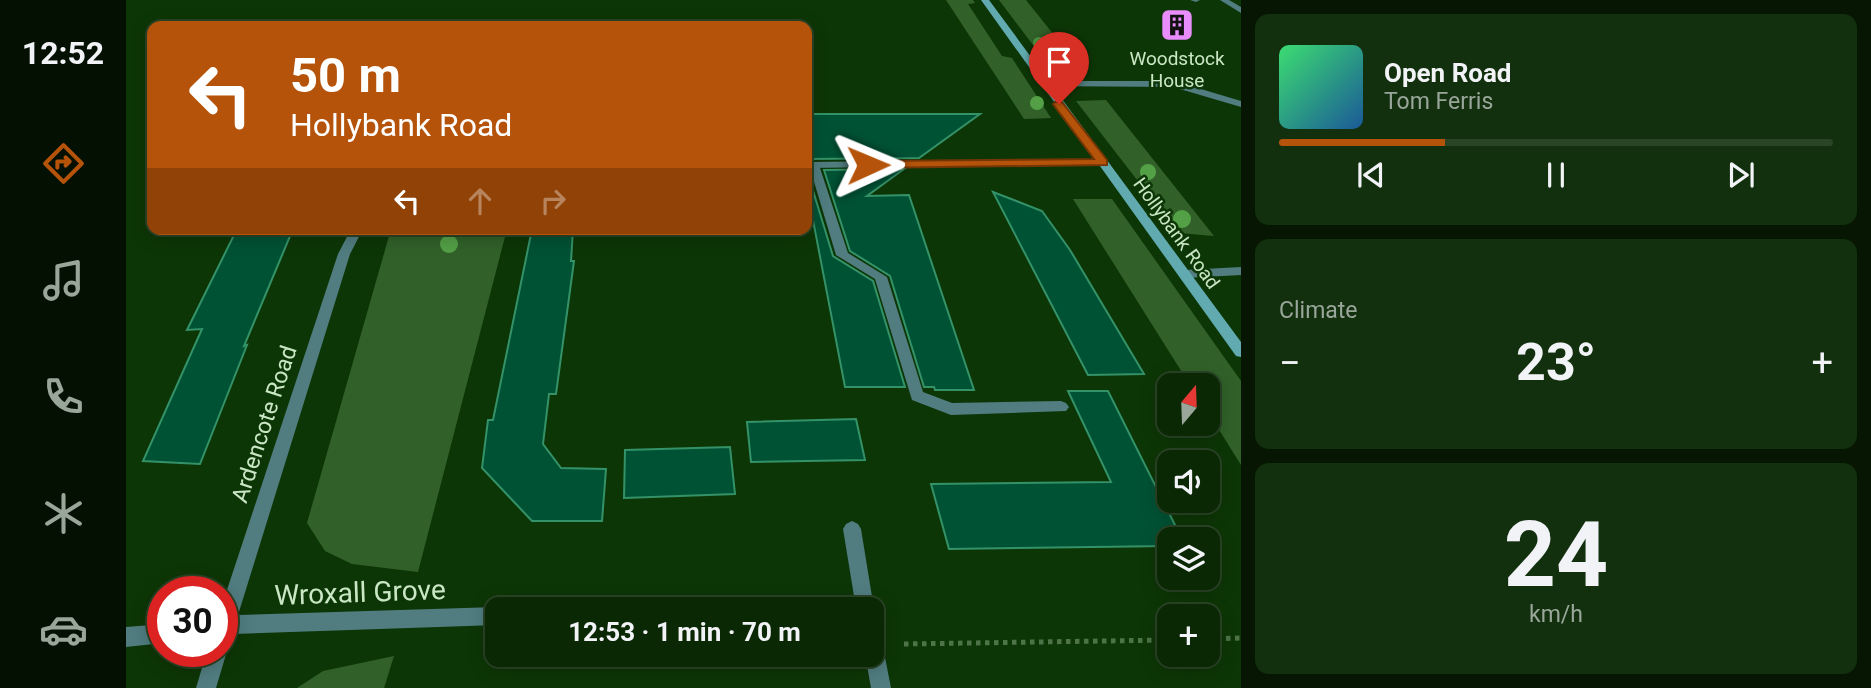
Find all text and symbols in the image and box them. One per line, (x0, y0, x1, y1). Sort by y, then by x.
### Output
building icon: Woodstock House (1158, 6, 1196, 44)
pin (1029, 32, 1089, 104)
text: 12:52 (22, 34, 104, 72)
icon: arrive (1040, 43, 1078, 81)
text: 50 m (290, 47, 401, 104)
place label: Woodstock House (1129, 47, 1225, 92)
icon: left (175, 49, 266, 140)
text: Open Road (1384, 58, 1512, 88)
text: Tom Ferris (1384, 88, 1493, 115)
text: Hollybank Road (290, 106, 512, 144)
position arrow (831, 128, 905, 202)
icon: directions (39, 139, 88, 188)
icon: previous (1352, 156, 1390, 194)
icon: pause (1537, 156, 1575, 194)
icon: next (1722, 156, 1760, 194)
street label: Hollybank Road (1128, 173, 1225, 293)
icon: left (388, 182, 426, 220)
icon: ahead (461, 182, 499, 220)
icon: right (534, 182, 572, 220)
icon: music (39, 256, 88, 305)
text: Climate (1279, 297, 1358, 324)
text: 23° (1516, 332, 1596, 393)
text: − (1279, 341, 1301, 385)
text: + (1811, 341, 1833, 385)
street label: Ardencote Road (226, 342, 303, 506)
icon: phone (39, 372, 88, 421)
north arrow (1157, 373, 1220, 436)
map controls (1157, 373, 1220, 667)
button: sound (1157, 450, 1220, 513)
icon: climate (39, 489, 88, 538)
text: 24 (1504, 502, 1608, 608)
button: layers (1157, 527, 1220, 590)
street label: Wroxall Grove (274, 573, 446, 612)
speed limit sign: 30 (147, 576, 238, 667)
text: km/h (1529, 601, 1583, 628)
button: + (1157, 604, 1220, 667)
icon: car (39, 605, 88, 654)
text: 12:53 · 1 min · 70 m (568, 617, 801, 647)

